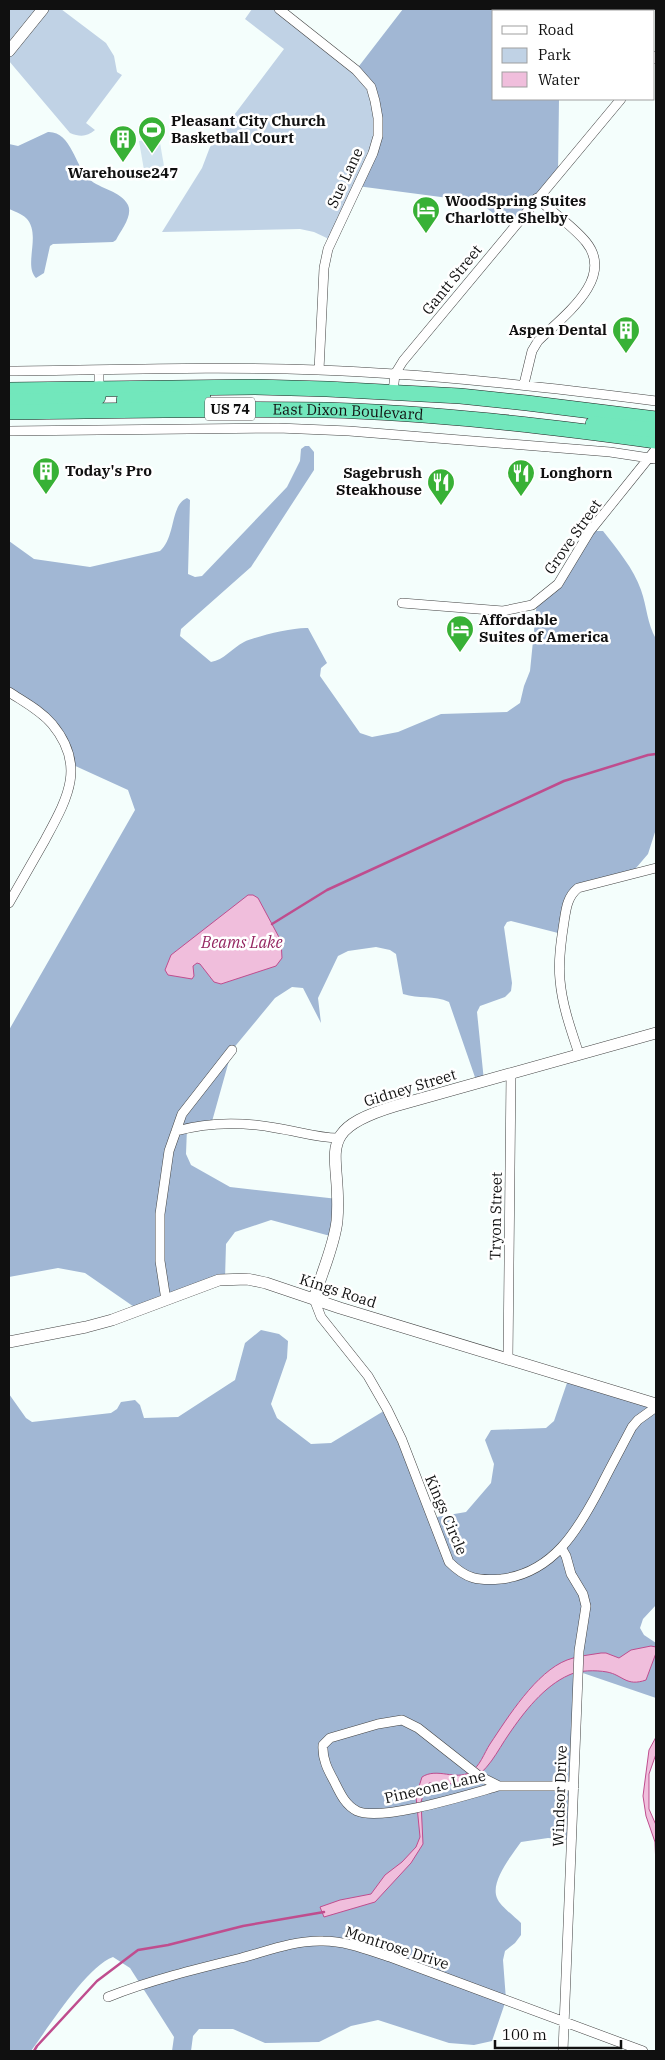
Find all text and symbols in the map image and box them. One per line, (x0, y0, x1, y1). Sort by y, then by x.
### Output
legend (492, 10, 655, 100)
text: Road (538, 20, 574, 39)
text: Park (538, 45, 571, 64)
text: Water (538, 70, 580, 89)
place label: Pleasant City Church Basketball Court (171, 111, 326, 147)
sports icon: Pleasant City Church Basketball Court (137, 115, 167, 154)
building icon: Warehouse247 (108, 124, 138, 163)
street label: Sue Lane (322, 145, 367, 211)
place label: Warehouse247 (68, 163, 178, 182)
place label: WoodSpring Suites Charlotte Shelby (445, 191, 586, 227)
hotel icon: WoodSpring Suites Charlotte Shelby (411, 195, 441, 234)
street label: Gantt Street (418, 241, 486, 319)
building icon: Aspen Dental (611, 315, 641, 354)
place label: Aspen Dental (509, 320, 607, 339)
road number: US 74 (205, 398, 255, 420)
street label: East Dixon Boulevard (272, 399, 424, 424)
building icon: Today's Pro (31, 456, 61, 495)
restaurant icon: Longhorn (506, 458, 536, 497)
place label: Today's Pro (65, 461, 152, 480)
place label: Sagebrush Steakhouse (336, 463, 422, 499)
place label: Longhorn (540, 463, 613, 482)
restaurant icon: Sagebrush Steakhouse (426, 467, 456, 506)
street label: Grove Street (540, 496, 605, 578)
place label: Affordable Suites of America (479, 610, 609, 646)
hotel icon: Affordable Suites of America (445, 614, 475, 653)
water label: Beams Lake (200, 932, 283, 952)
street label: Gidney Street (361, 1064, 458, 1111)
street label: Tryon Street (485, 1172, 506, 1260)
street label: Kings Road (297, 1269, 379, 1312)
street label: Kings Circle (421, 1472, 472, 1558)
street label: Windsor Drive (548, 1745, 571, 1847)
street label: Pinecone Lane (382, 1766, 488, 1807)
street label: Montrose Drive (343, 1922, 452, 1973)
scale bar (495, 2018, 621, 2050)
text: 100 m (502, 2025, 547, 2044)

